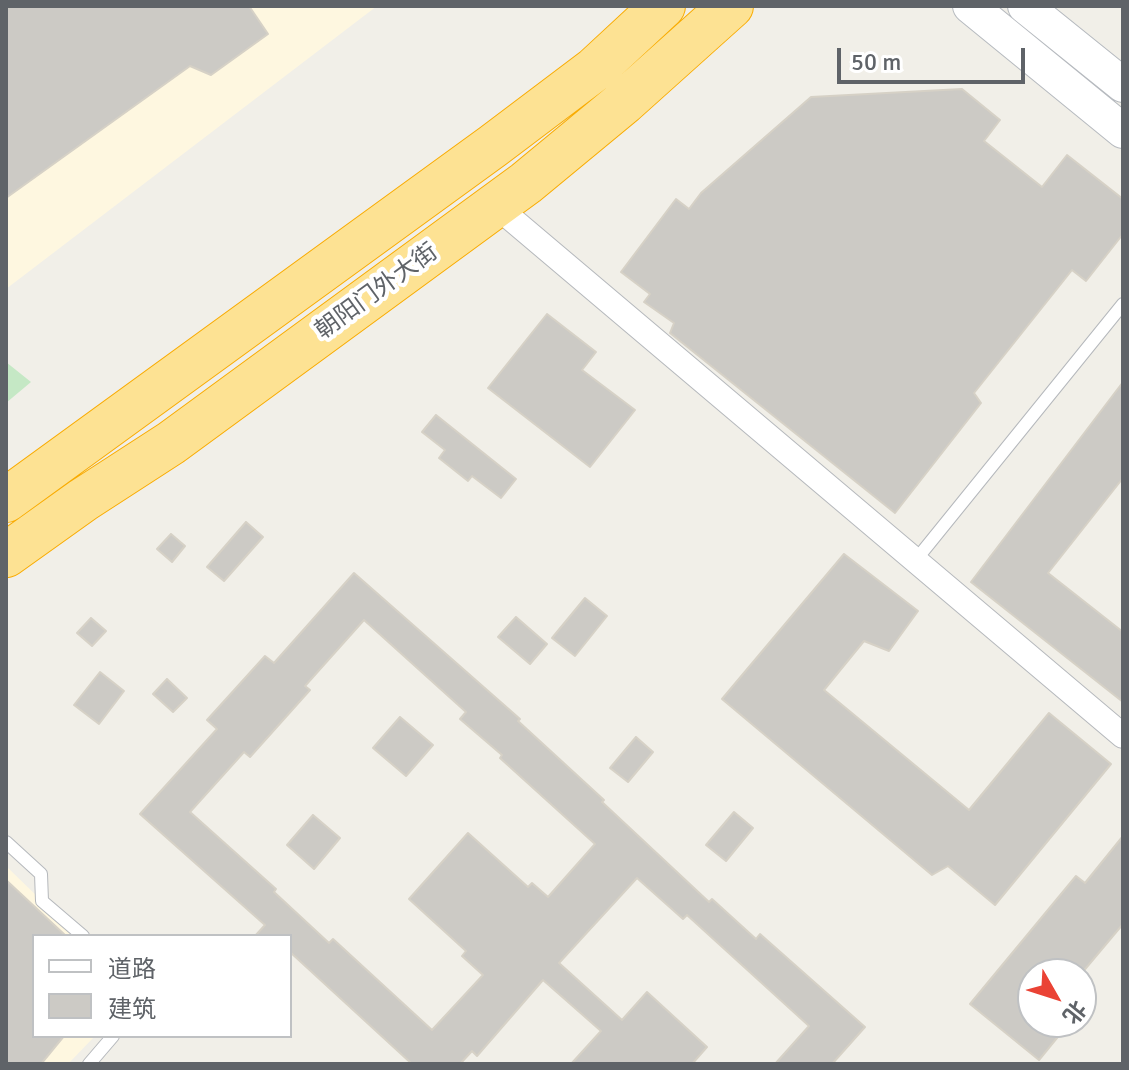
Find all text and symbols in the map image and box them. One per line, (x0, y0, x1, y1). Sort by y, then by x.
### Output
scale bar (841, 32, 1029, 82)
text: 50 m (851, 47, 901, 77)
street label: 朝阳门外大街 (310, 238, 444, 346)
legend (32, 934, 292, 1038)
text: 道路 (108, 954, 156, 984)
north arrow (1017, 958, 1097, 1038)
text: 建筑 (108, 994, 156, 1024)
text: 北 (1057, 995, 1092, 1029)

